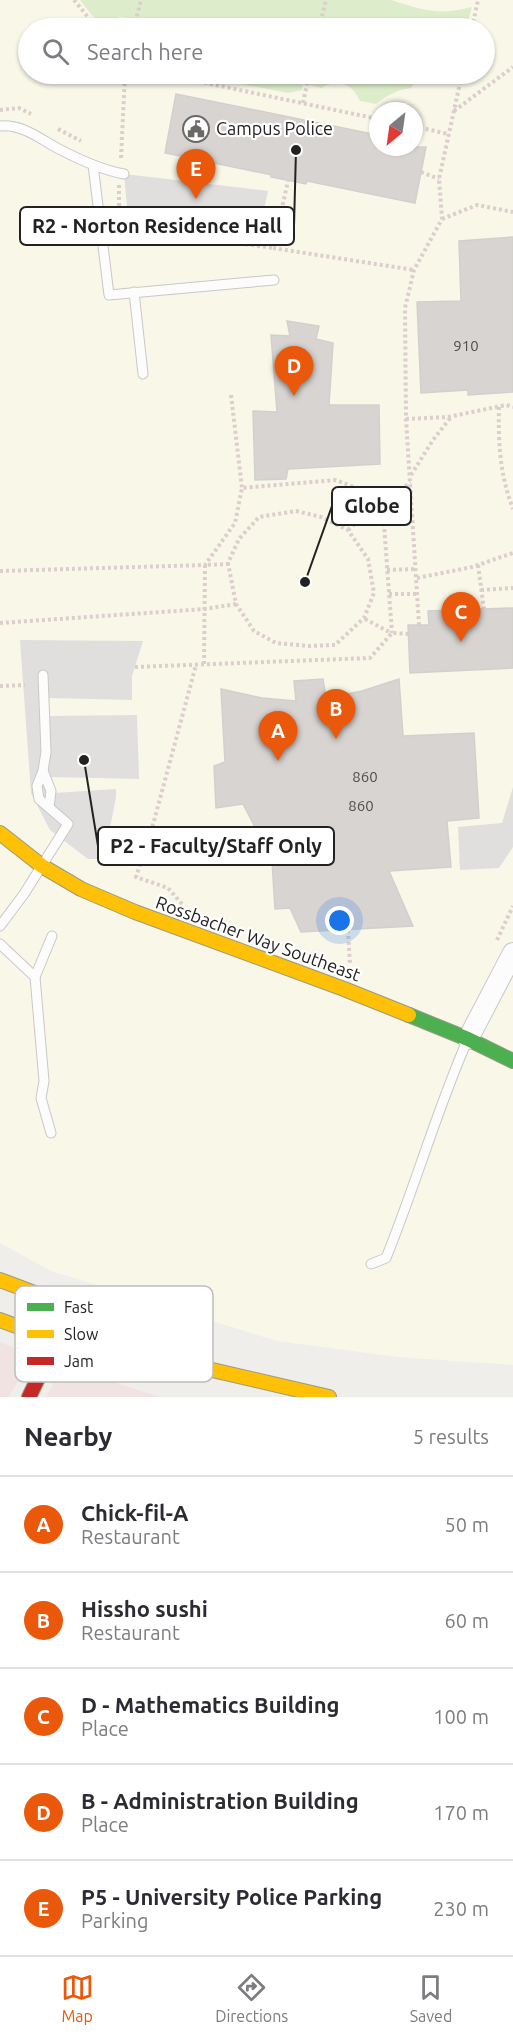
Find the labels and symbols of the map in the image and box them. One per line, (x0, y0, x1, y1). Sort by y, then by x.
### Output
north arrow (369, 102, 423, 156)
public building icon: Campus Police (181, 114, 211, 144)
place label: Campus Police (216, 118, 333, 138)
pin: E (176, 150, 216, 199)
callout: R2 - Norton Residence Hall (20, 207, 294, 245)
text: R2 - Norton Residence Hall (32, 214, 282, 237)
house number: 910 (453, 337, 479, 354)
pin: D (274, 346, 314, 396)
callout: Globe (332, 487, 411, 525)
text: Globe (344, 494, 400, 517)
pin: C (442, 592, 480, 642)
pin: B (316, 690, 356, 739)
pin: A (258, 712, 298, 761)
house number: 860 (352, 768, 378, 785)
house number: 860 (348, 797, 374, 814)
callout: P2 - Faculty/Staff Only (98, 827, 334, 865)
text: P2 - Faculty/Staff Only (110, 834, 322, 857)
street label: Rossbacher Way Southeast (153, 892, 364, 985)
your location (325, 906, 354, 935)
legend (15, 1286, 213, 1382)
text: Fast (64, 1298, 94, 1316)
text: Slow (64, 1325, 99, 1343)
text: Jam (64, 1352, 94, 1370)

